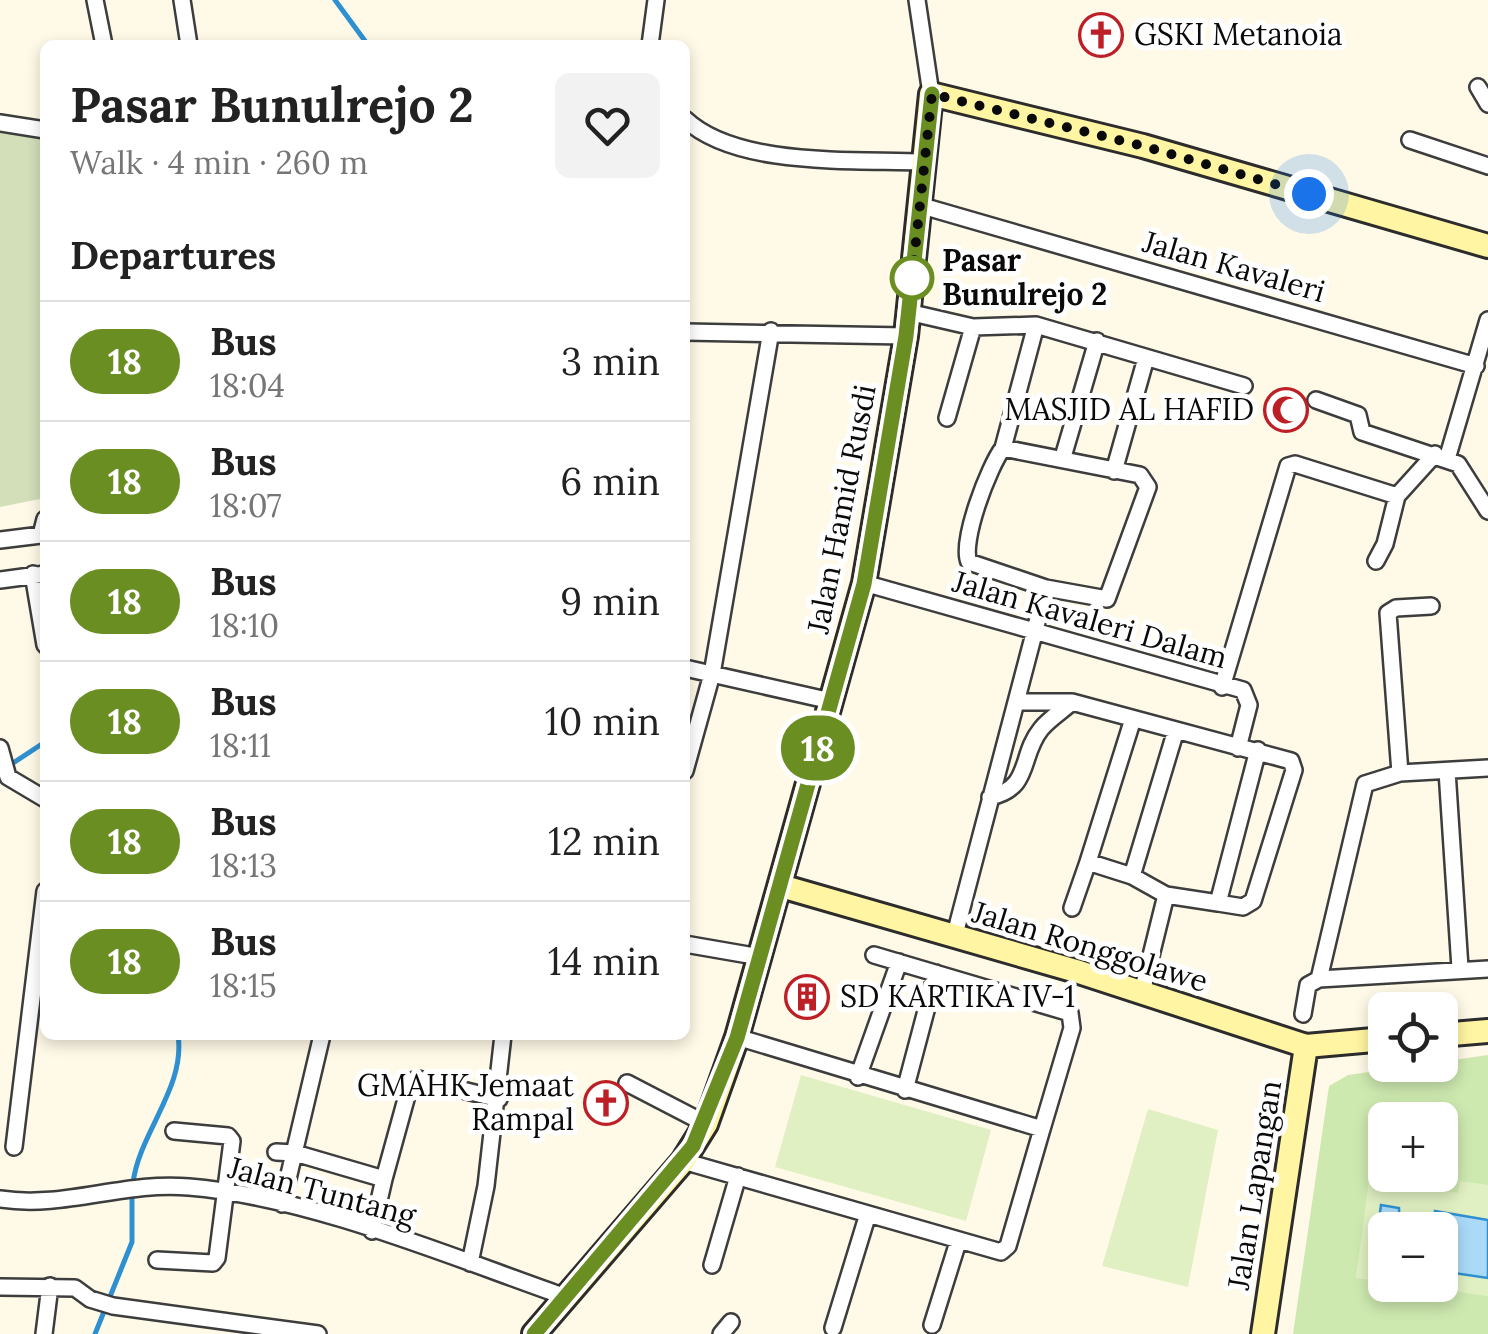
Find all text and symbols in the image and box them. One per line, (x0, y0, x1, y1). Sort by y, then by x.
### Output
church icon: GSKI Metanoia (1078, 12, 1124, 58)
place label: GSKI Metanoia (1134, 15, 1342, 53)
button: heart (555, 73, 660, 178)
text: Pasar Bunulrejo 2 (70, 74, 474, 135)
text: Walk · 4 min · 260 m (70, 142, 368, 183)
your location (1284, 169, 1334, 219)
street label: Jalan Kavaleri (1138, 222, 1330, 310)
text: Departures (70, 231, 276, 279)
place label: Pasar Bunulrejo 2 (942, 241, 1107, 314)
marker: Pasar Bunulrejo 2 (891, 257, 933, 299)
text: Bus (210, 317, 277, 365)
text: 3 min (561, 337, 660, 385)
text: 18 (108, 339, 142, 384)
text: 18:04 (210, 365, 285, 406)
street label: Jalan Hamid Rusdi (798, 381, 884, 637)
mosque icon: MASJID AL HAFID (1263, 387, 1309, 433)
place label: MASJID AL HAFID (1004, 390, 1254, 428)
text: Bus (210, 437, 277, 485)
text: 6 min (560, 457, 660, 505)
text: 18 (108, 459, 142, 504)
text: 18:07 (210, 485, 282, 526)
text: Bus (210, 557, 277, 605)
street label: Jalan Kavaleri Dalam (948, 561, 1232, 676)
text: 9 min (560, 577, 660, 625)
text: 18 (108, 579, 142, 624)
text: 18:10 (210, 605, 279, 646)
text: Bus (210, 677, 277, 725)
text: 10 min (545, 697, 660, 745)
text: 18 (108, 699, 142, 744)
line badge: 18 (773, 716, 863, 780)
text: 18:11 (210, 725, 271, 766)
text: 18 (801, 726, 835, 771)
text: Bus (210, 797, 277, 845)
text: 12 min (548, 817, 660, 865)
text: 18 (108, 819, 142, 864)
text: 18:13 (210, 845, 277, 886)
street label: Jalan Ronggolawe (967, 892, 1213, 1001)
text: Bus (210, 917, 277, 965)
text: 14 min (548, 937, 660, 985)
text: 18 (108, 939, 142, 984)
text: 18:15 (210, 965, 277, 1006)
building icon: SD KARTIKA IV-1 (784, 974, 830, 1020)
place label: SD KARTIKA IV-1 (840, 977, 1075, 1015)
map controls (1368, 992, 1458, 1302)
button: locate (1368, 992, 1458, 1082)
place label: GMAHK Jemaat Rampal (357, 1066, 574, 1138)
street label: Jalan Lapangan (1219, 1078, 1290, 1293)
church icon: GMAHK Jemaat Rampal (583, 1080, 629, 1126)
button: + (1368, 1102, 1458, 1192)
street label: Jalan Tuntang (223, 1148, 421, 1236)
button: − (1368, 1212, 1458, 1302)

